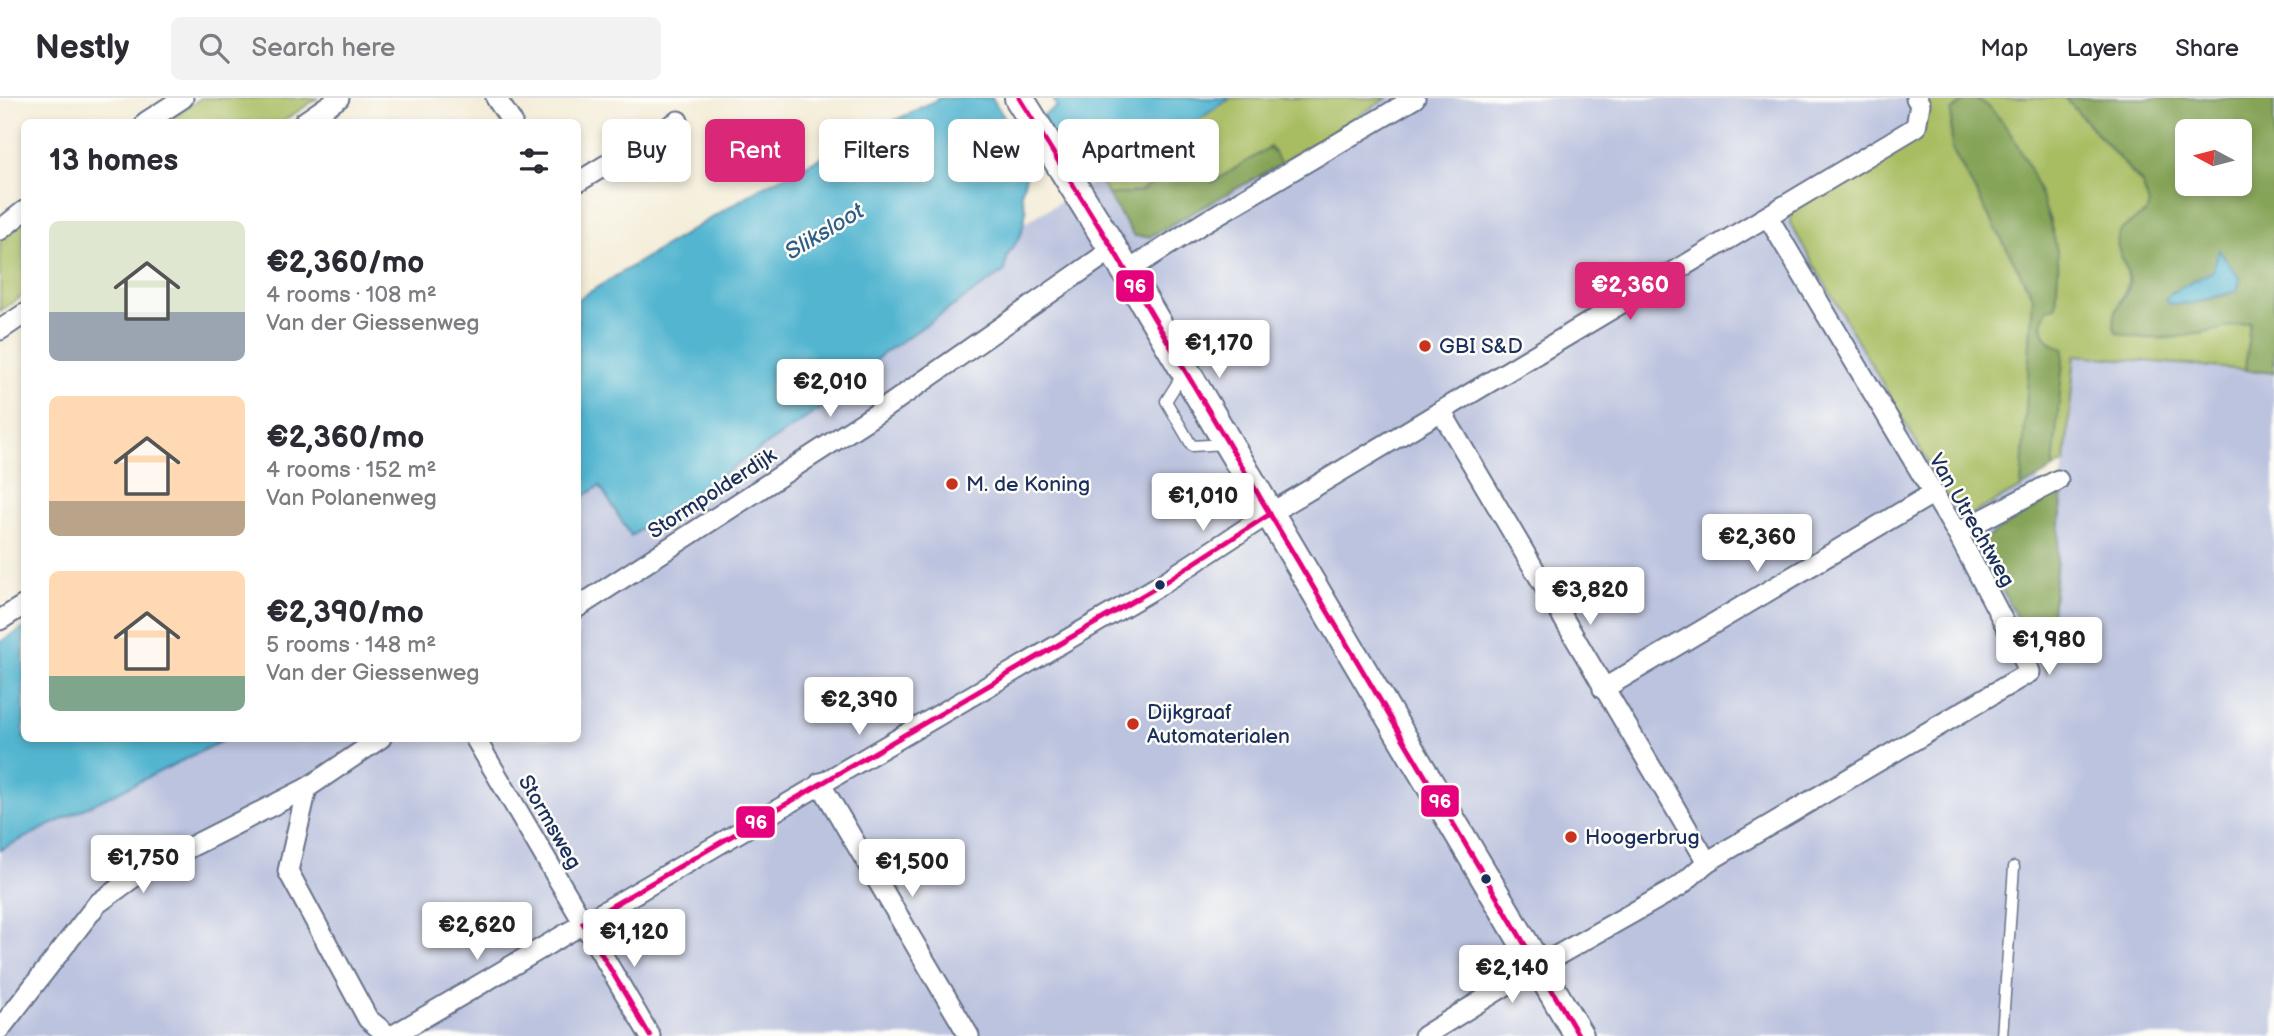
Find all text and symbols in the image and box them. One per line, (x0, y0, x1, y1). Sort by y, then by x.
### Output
search box (171, 17, 661, 80)
text: Nestly (35, 28, 129, 68)
icon: search (195, 29, 233, 67)
text: Search here (251, 33, 395, 64)
text: Map (1980, 34, 2028, 63)
text: Layers (2066, 34, 2137, 63)
text: Share (2175, 34, 2239, 63)
chip: Buy (602, 119, 691, 182)
chip: Rent (705, 119, 805, 182)
chip: Filters (819, 119, 934, 182)
chip: New (948, 119, 1044, 182)
chip: Apartment (1058, 119, 1219, 182)
north arrow (2175, 119, 2252, 196)
map controls (2175, 119, 2252, 196)
icon: filters (515, 142, 553, 180)
text: 13 homes (49, 143, 178, 179)
water label: Sliksloot (780, 197, 870, 266)
text: €2,360/mo (266, 245, 424, 281)
icon: home (105, 249, 189, 333)
pin: €2,360 (1573, 262, 1687, 322)
line badge: 96 (1115, 269, 1155, 303)
text: €2,360 (1591, 271, 1669, 299)
text: 96 (1124, 276, 1146, 299)
text: 4 rooms · 108 m² (266, 281, 437, 309)
text: Van der Giessenweg (266, 309, 480, 337)
pin: €1,170 (1162, 320, 1276, 380)
text: €1,170 (1185, 329, 1253, 357)
place label: GBI S&D (1439, 334, 1523, 359)
marker: GBI S&D (1417, 338, 1433, 354)
pin: €2,010 (773, 360, 887, 419)
text: €2,010 (793, 368, 867, 396)
text: €2,360/mo (266, 420, 424, 456)
icon: home (105, 424, 189, 508)
street label: Stormpolderdijk (643, 442, 782, 544)
street label: Van Utrechtweg (1923, 449, 2020, 591)
text: 4 rooms · 152 m² (266, 456, 436, 484)
place label: M. de Koning (966, 472, 1090, 497)
pin: €1,010 (1146, 474, 1260, 533)
marker: M. de Koning (944, 476, 960, 492)
text: €1,010 (1168, 482, 1238, 510)
text: Van Polanenweg (266, 484, 437, 512)
pin: €2,360 (1700, 514, 1814, 574)
text: €2,360 (1718, 523, 1796, 551)
pin: €3,820 (1533, 568, 1647, 627)
text: €3,820 (1551, 576, 1629, 604)
unlabelled marker (1153, 578, 1167, 592)
text: €2,390/mo (266, 595, 424, 631)
icon: home (105, 599, 189, 683)
pin: €1,980 (1992, 618, 2106, 677)
text: €1,980 (2012, 626, 2086, 654)
text: 5 rooms · 148 m² (266, 631, 436, 659)
text: Van der Giessenweg (266, 659, 480, 687)
pin: €2,390 (802, 678, 916, 737)
text: €2,390 (820, 686, 898, 714)
place label: Dijkgraaf Automaterialen (1147, 700, 1290, 749)
marker: Dijkgraaf Automaterialen (1125, 716, 1141, 732)
street label: Stormsweg (513, 771, 586, 874)
line badge: 96 (1420, 784, 1460, 818)
text: 96 (1429, 791, 1451, 814)
line badge: 96 (735, 805, 776, 839)
text: 96 (745, 812, 767, 835)
place label: Hoogerbrug (1585, 825, 1700, 850)
marker: Hoogerbrug (1563, 829, 1579, 845)
pin: €1,750 (86, 836, 200, 895)
pin: €1,500 (855, 840, 969, 899)
text: €1,750 (107, 844, 179, 872)
text: €1,500 (875, 848, 949, 876)
unlabelled marker (1479, 872, 1493, 886)
pin: €2,620 (420, 902, 534, 962)
pin: €1,120 (577, 910, 691, 969)
text: €2,620 (438, 911, 516, 939)
text: €1,120 (599, 918, 669, 946)
pin: €2,140 (1455, 946, 1569, 1005)
text: €2,140 (1475, 954, 1549, 982)

